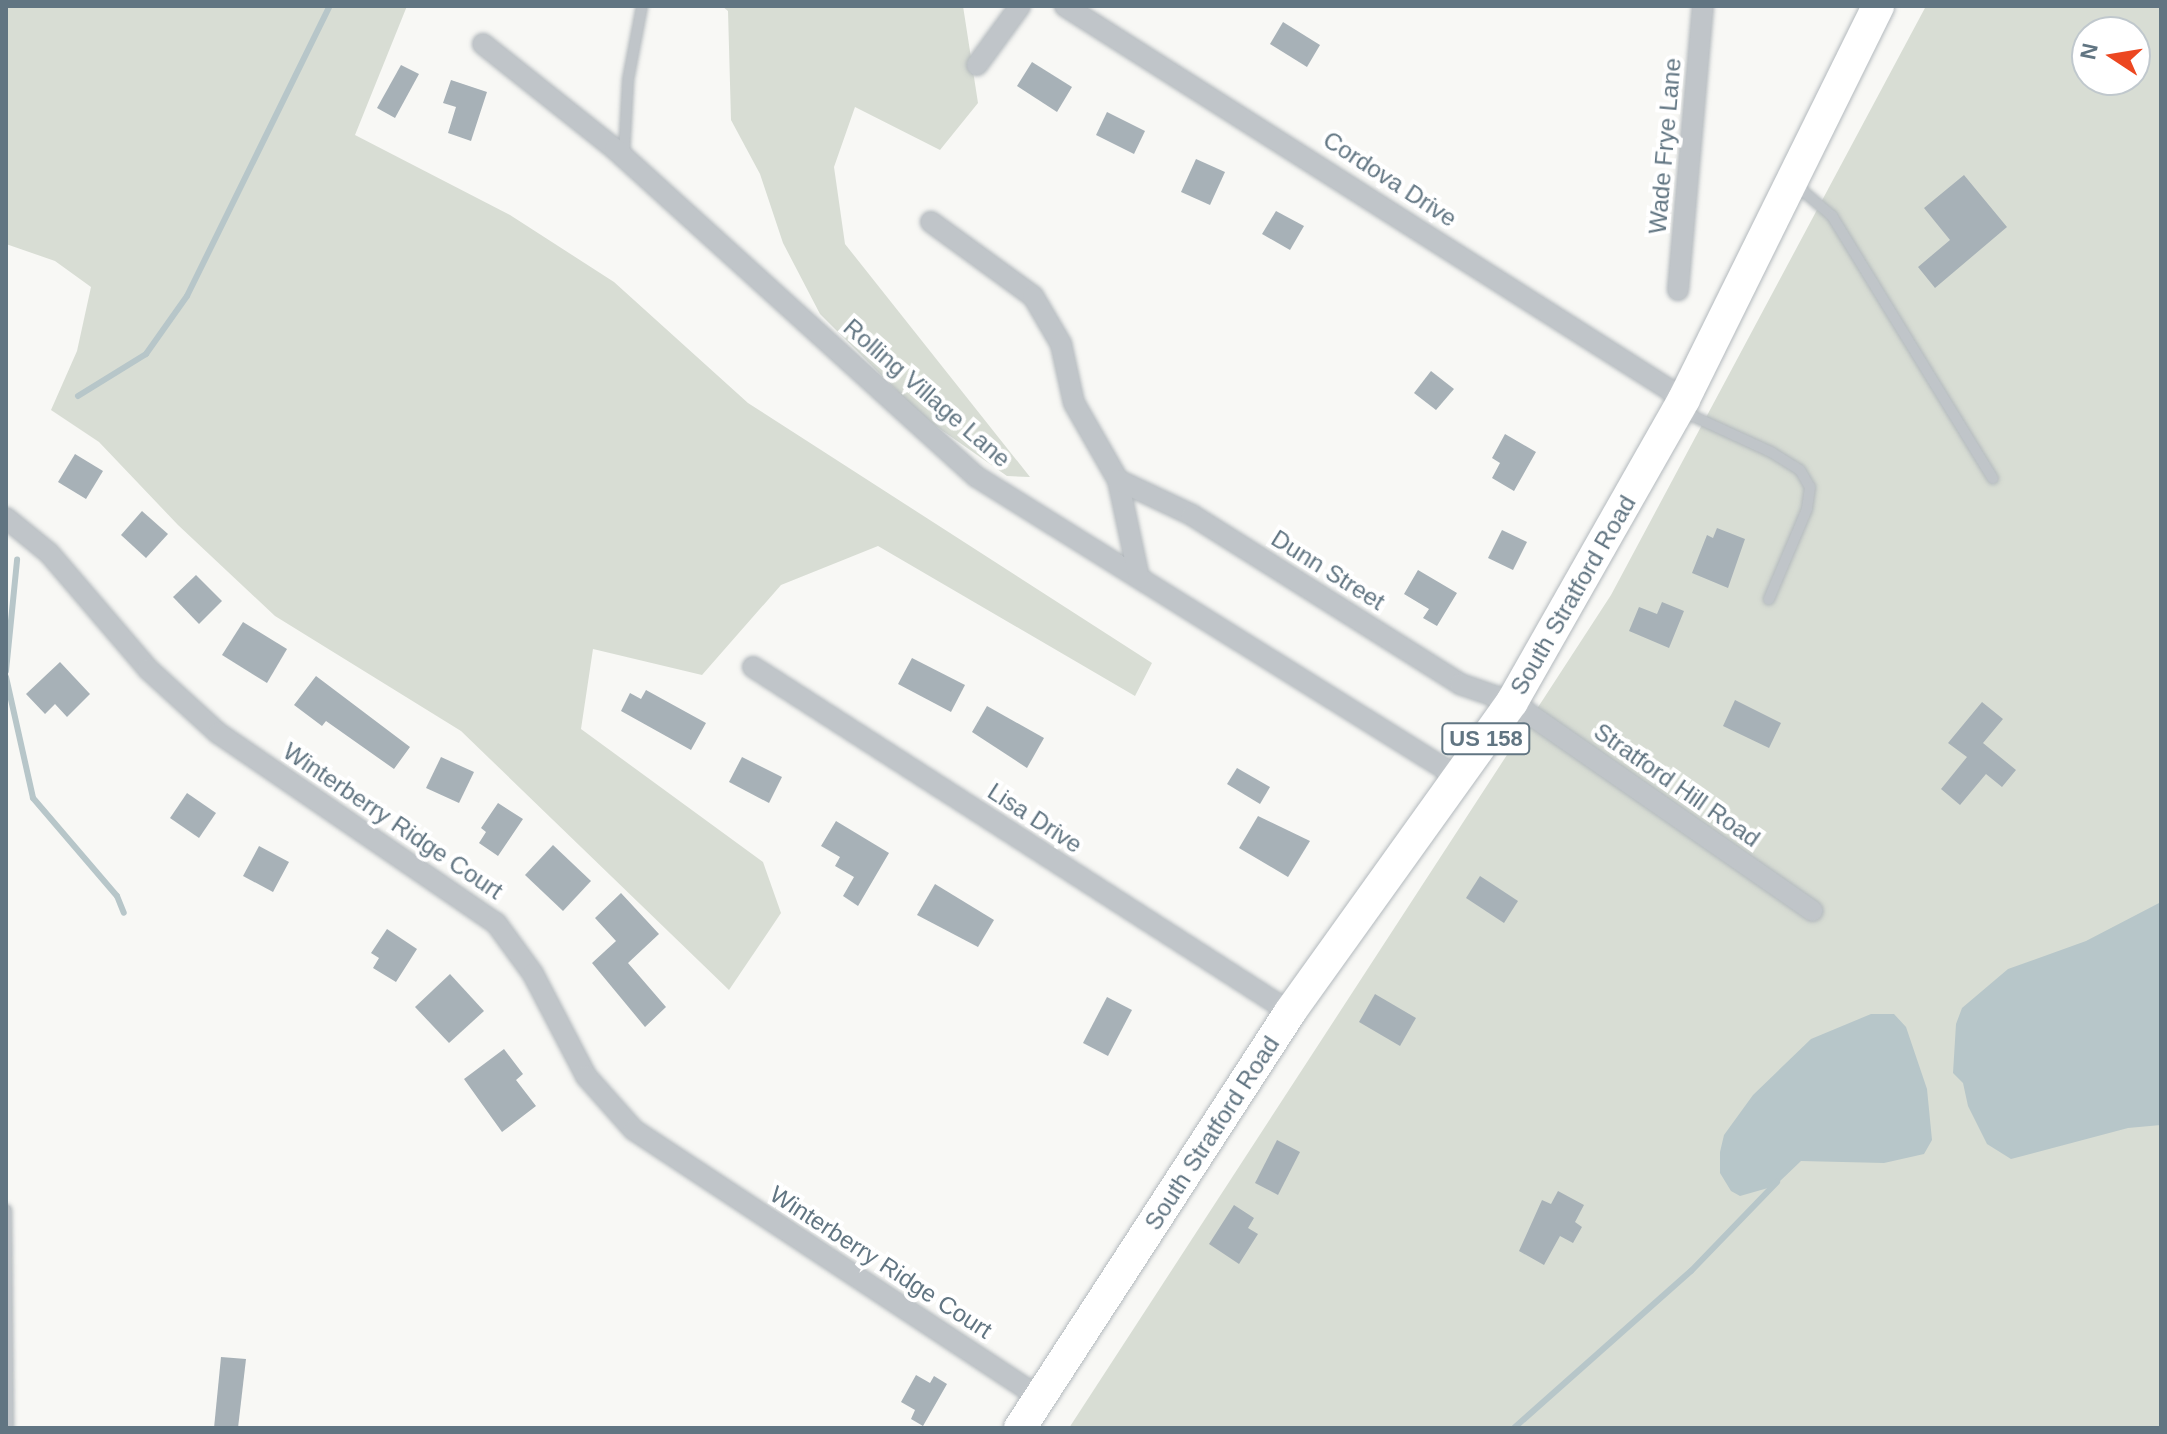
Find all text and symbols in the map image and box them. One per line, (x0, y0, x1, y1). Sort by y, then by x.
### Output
north arrow (2071, 16, 2151, 96)
text: N (2075, 41, 2103, 62)
street label: Wade Frye Lane (1643, 57, 1687, 235)
street label: Cordova Drive (1318, 125, 1462, 233)
street label: Rolling Village Lane (838, 313, 1016, 473)
street label: South Stratford Road (1504, 490, 1642, 700)
street label: Dunn Street (1266, 524, 1390, 616)
street label: Stratford Hill Road (1588, 717, 1766, 853)
road number: US 158 (1440, 721, 1532, 757)
street label: Winterberry Ridge Court (278, 737, 508, 905)
street label: Lisa Drive (982, 777, 1088, 859)
street label: South Stratford Road (1139, 1031, 1285, 1235)
street label: Winterberry Ridge Court (765, 1179, 997, 1345)

